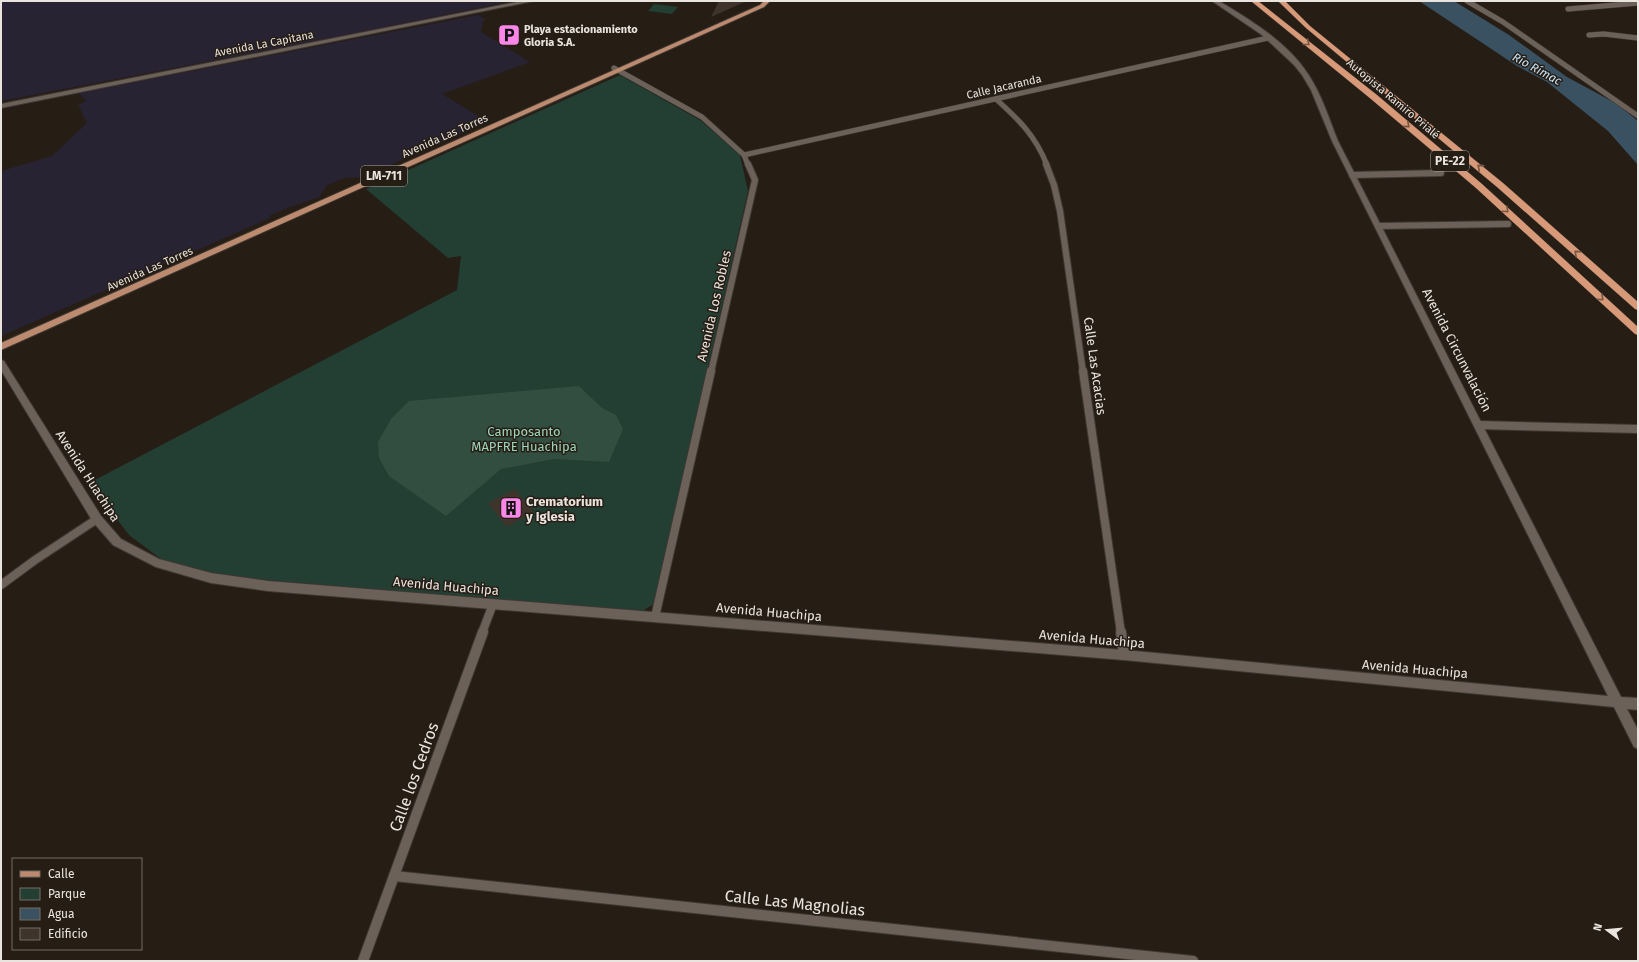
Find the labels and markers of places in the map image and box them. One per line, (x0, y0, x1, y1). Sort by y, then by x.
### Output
parking icon: Playa estacionamiento Gloria S.A. (496, 22, 522, 48)
place label: Playa estacionamiento Gloria S.A. (524, 23, 638, 49)
place label: Crematorium y Iglesia (525, 494, 603, 524)
building icon: Crematorium y Iglesia (498, 495, 524, 521)

